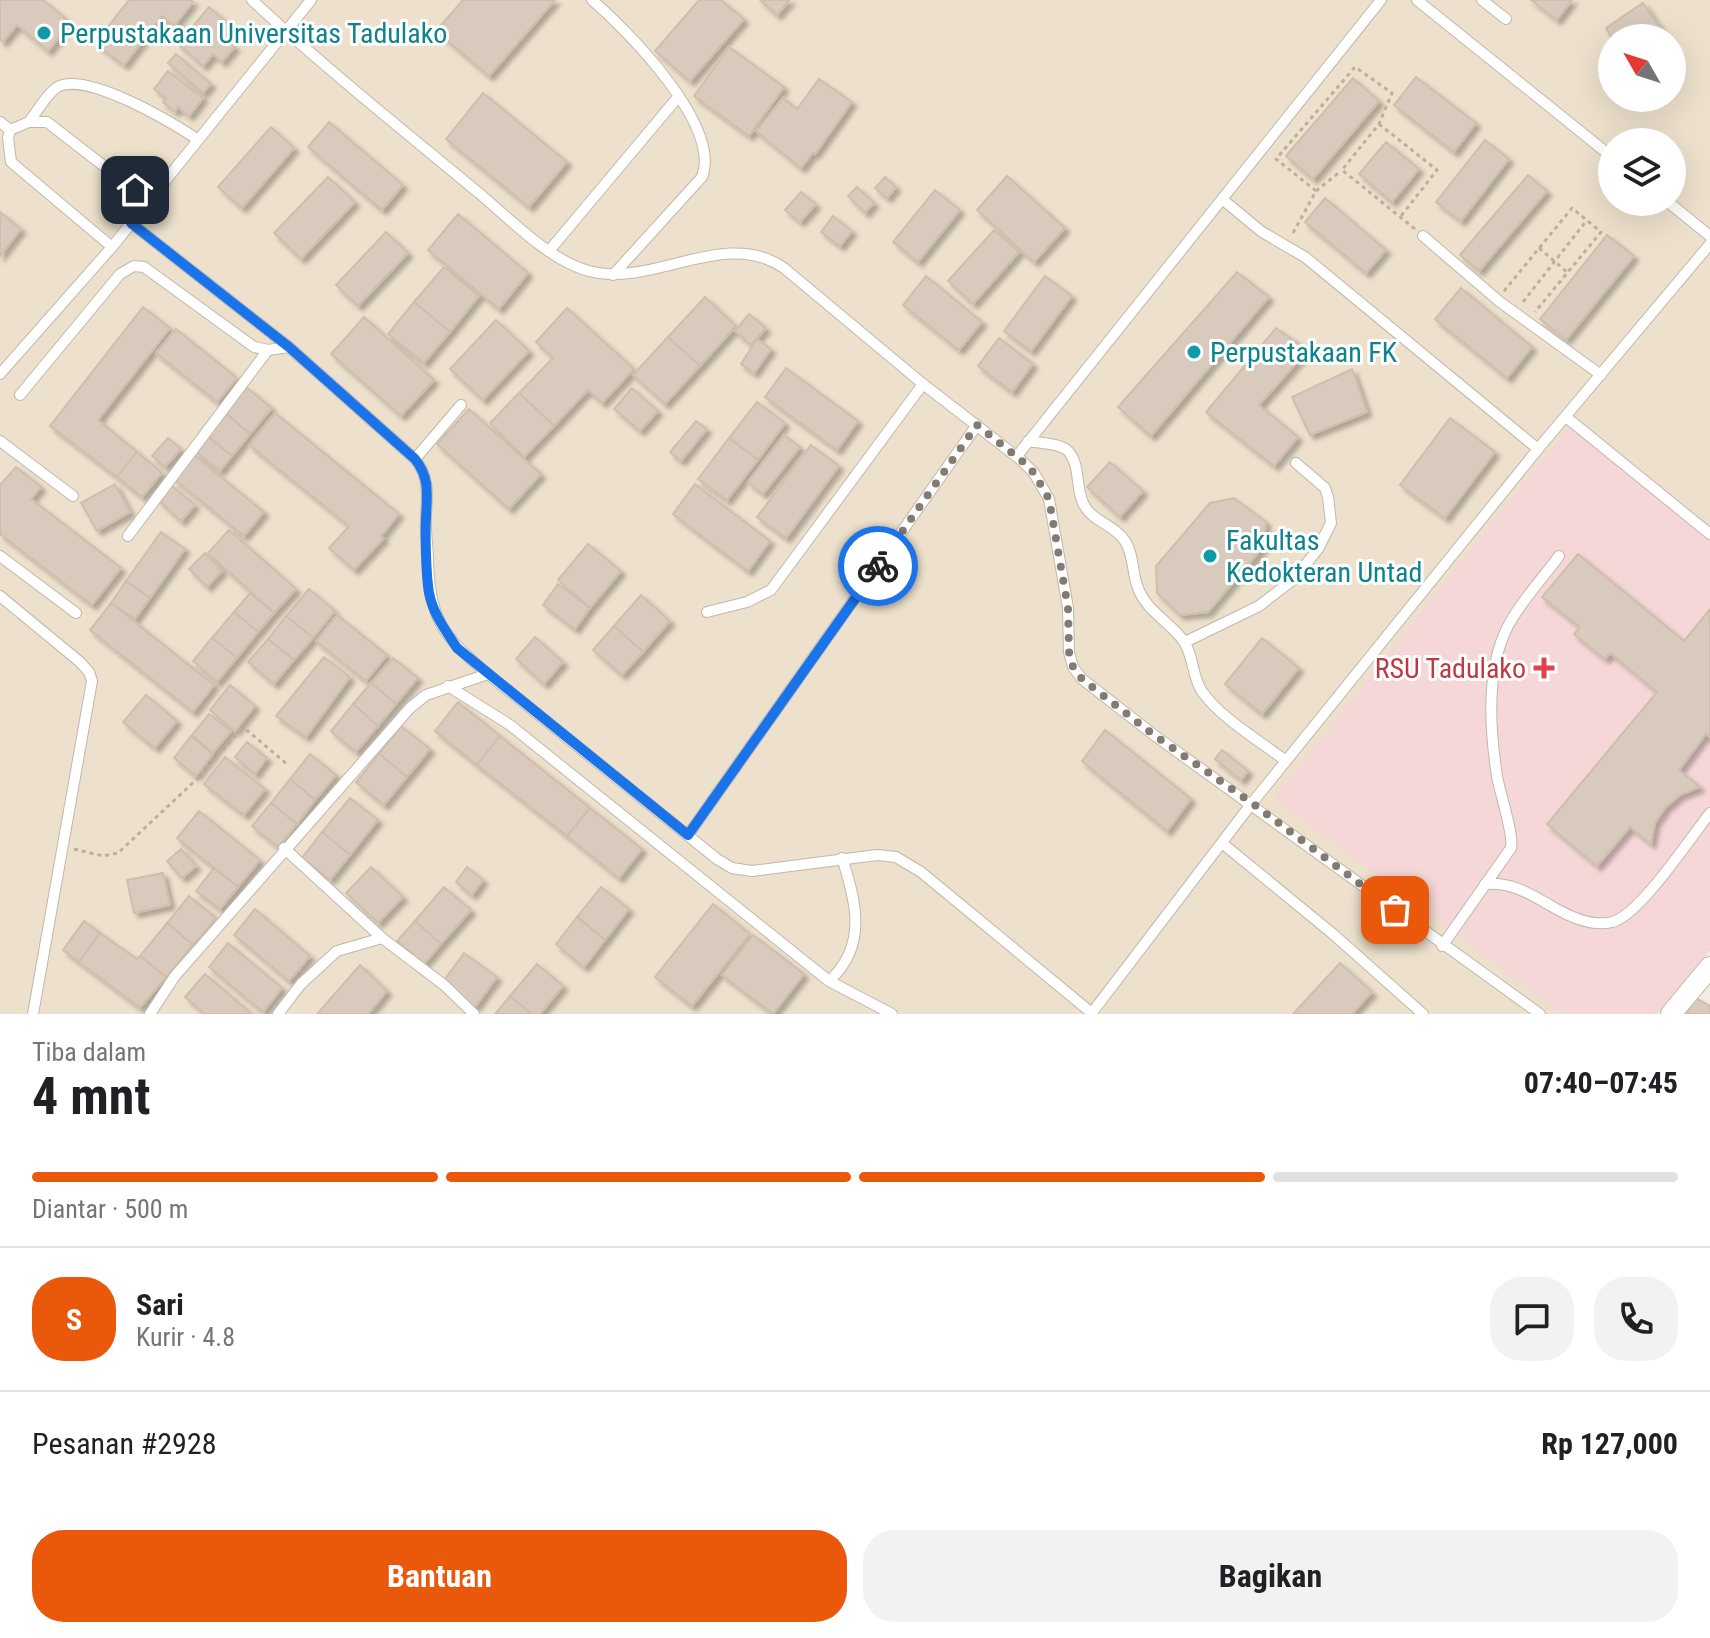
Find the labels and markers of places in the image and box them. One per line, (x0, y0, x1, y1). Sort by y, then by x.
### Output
place label: Perpustakaan Universitas Tadulako (60, 17, 447, 50)
marker: Perpustakaan Universitas Tadulako (35, 24, 53, 42)
pin (101, 156, 169, 224)
place label: Perpustakaan FK (1210, 336, 1398, 369)
marker: Perpustakaan FK (1185, 343, 1203, 361)
place label: Fakultas Kedokteran Untad (1226, 524, 1422, 589)
marker: Fakultas Kedokteran Untad (1201, 547, 1219, 565)
place label: RSU Tadulako (1375, 652, 1526, 685)
marker: RSU Tadulako (1533, 657, 1555, 679)
pin (1361, 876, 1429, 944)

